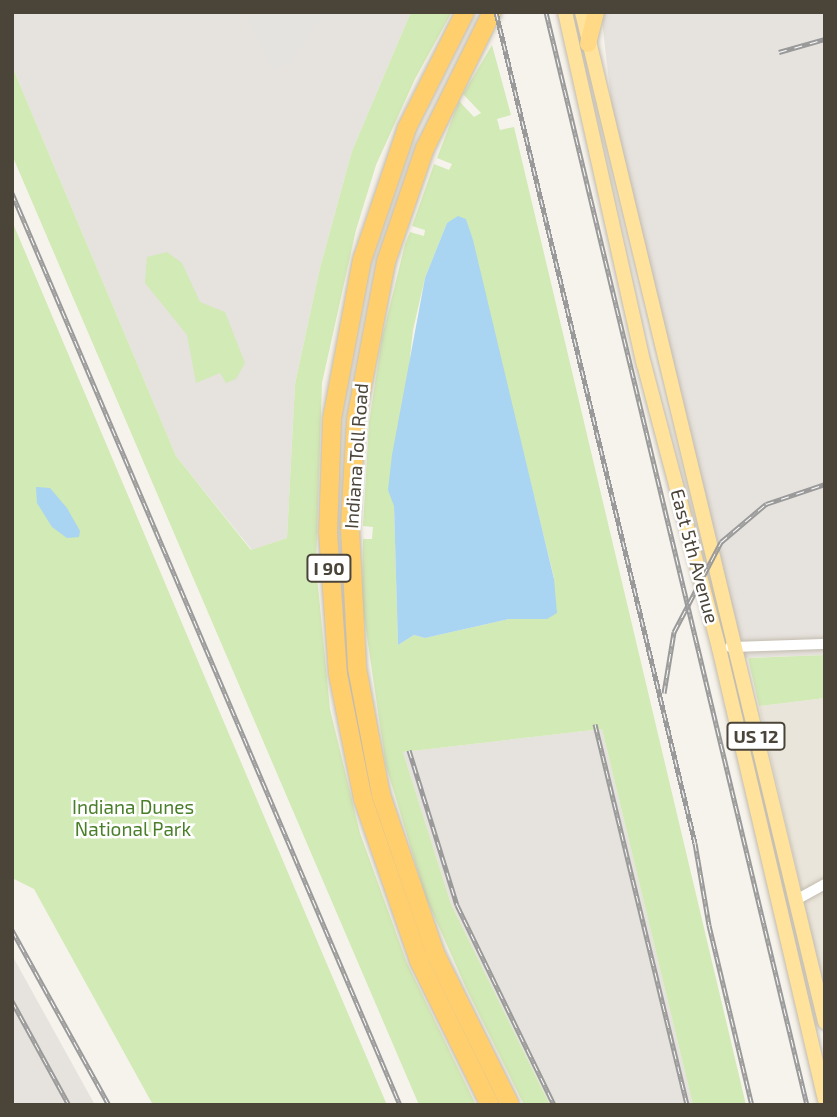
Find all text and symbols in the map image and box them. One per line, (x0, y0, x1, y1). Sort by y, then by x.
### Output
street label: Indiana Toll Road (340, 382, 372, 530)
street label: East 5th Avenue (666, 486, 724, 626)
road number: I 90 (306, 554, 352, 582)
road number: US 12 (726, 722, 786, 750)
park label: Indiana Dunes National Park (72, 796, 194, 840)

